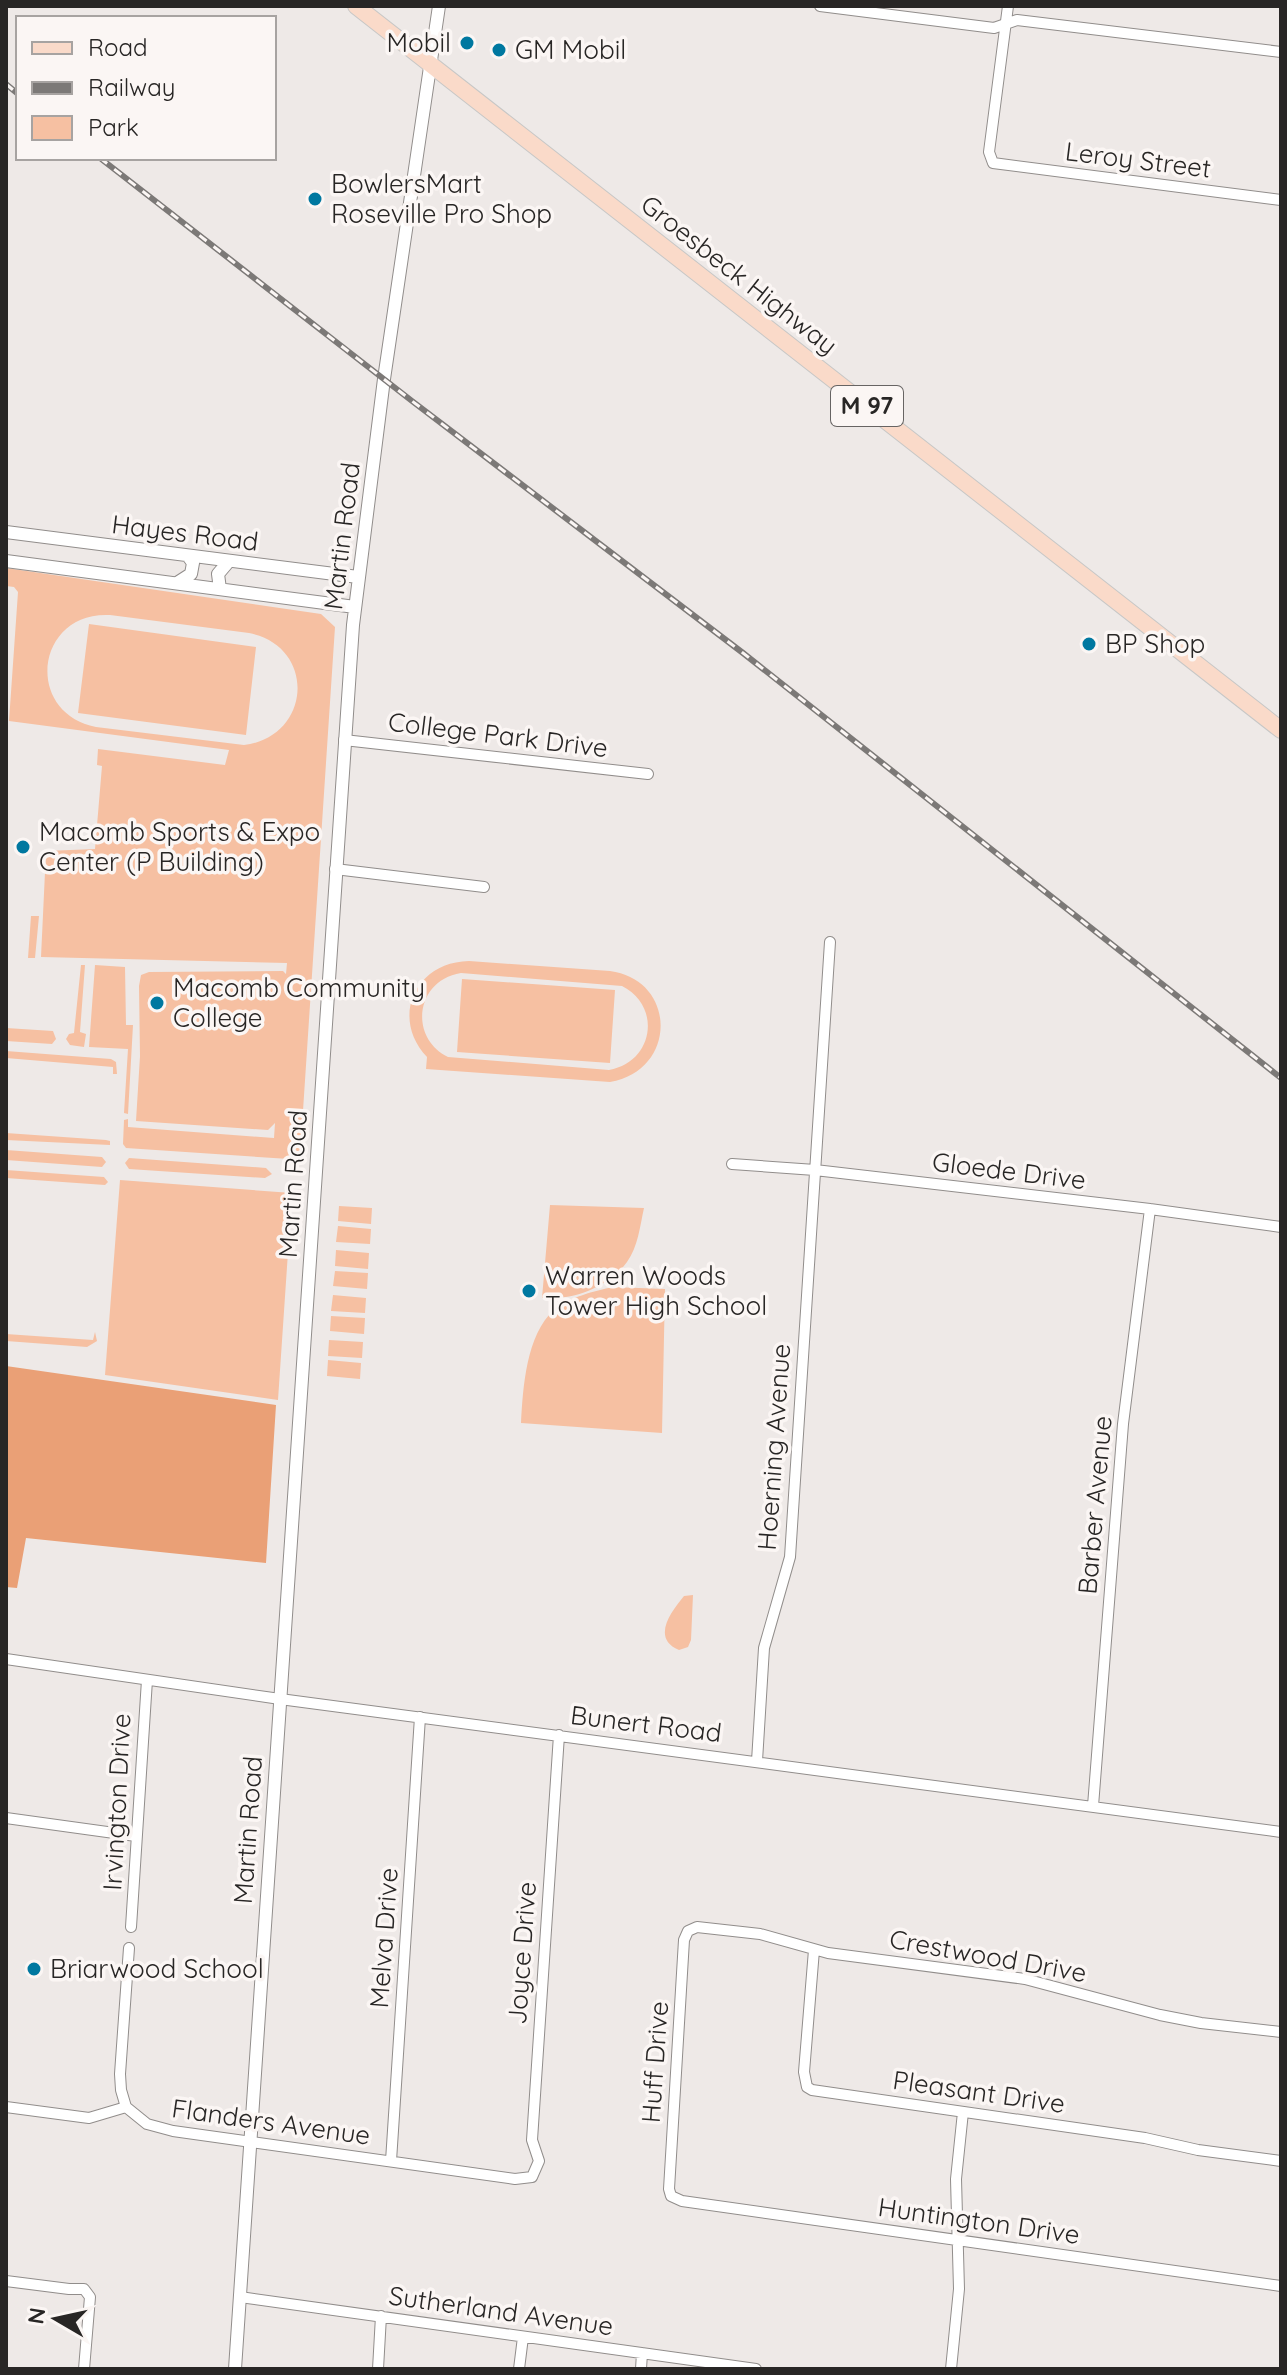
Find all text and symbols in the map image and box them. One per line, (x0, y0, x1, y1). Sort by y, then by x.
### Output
legend (16, 16, 276, 160)
place label: Mobil (386, 26, 451, 59)
text: Road (88, 32, 148, 62)
place label: GM Mobil (515, 33, 626, 66)
marker: Mobil (458, 34, 476, 52)
marker: GM Mobil (490, 41, 508, 59)
text: Railway (88, 72, 175, 102)
text: Park (88, 112, 139, 142)
street label: Leroy Street (1063, 134, 1213, 185)
place label: BowlersMart Roseville Pro Shop (331, 167, 552, 230)
street label: Groesbeck Highway (634, 188, 844, 362)
marker: BowlersMart Roseville Pro Shop (306, 190, 324, 208)
road number: M 97 (831, 386, 903, 426)
street label: Martin Road (316, 460, 367, 612)
street label: Hayes Road (110, 507, 260, 558)
place label: BP Shop (1105, 627, 1205, 660)
marker: BP Shop (1080, 635, 1098, 653)
street label: College Park Drive (386, 705, 610, 764)
place label: Macomb Sports & Expo Center (P Building) (39, 815, 320, 878)
marker: Macomb Sports & Expo Center (P Building) (14, 838, 32, 856)
place label: Macomb Community College (173, 971, 425, 1034)
marker: Macomb Community College (148, 994, 166, 1012)
street label: Martin Road (271, 1109, 314, 1259)
street label: Gloede Drive (930, 1145, 1088, 1196)
place label: Warren Woods Tower High School (545, 1259, 767, 1322)
marker: Warren Woods Tower High School (520, 1282, 538, 1300)
street label: Hoerning Avenue (750, 1343, 797, 1551)
street label: Barber Avenue (1070, 1414, 1119, 1596)
street label: Bunert Road (569, 1698, 723, 1749)
street label: Irvington Drive (95, 1712, 138, 1891)
street label: Martin Road (226, 1755, 269, 1905)
street label: Melva Drive (362, 1867, 405, 2009)
street label: Joyce Drive (500, 1880, 543, 2025)
street label: Crestwood Drive (887, 1922, 1089, 1989)
place label: Briarwood School (50, 1952, 264, 1985)
marker: Briarwood School (25, 1960, 43, 1978)
street label: Huff Drive (634, 2000, 675, 2124)
street label: Pleasant Drive (891, 2063, 1067, 2120)
street label: Flanders Avenue (170, 2091, 372, 2152)
street label: Huntington Drive (876, 2190, 1082, 2251)
street label: Sutherland Avenue (387, 2278, 615, 2343)
north arrow (16, 2279, 96, 2359)
text: N (21, 2306, 51, 2326)

